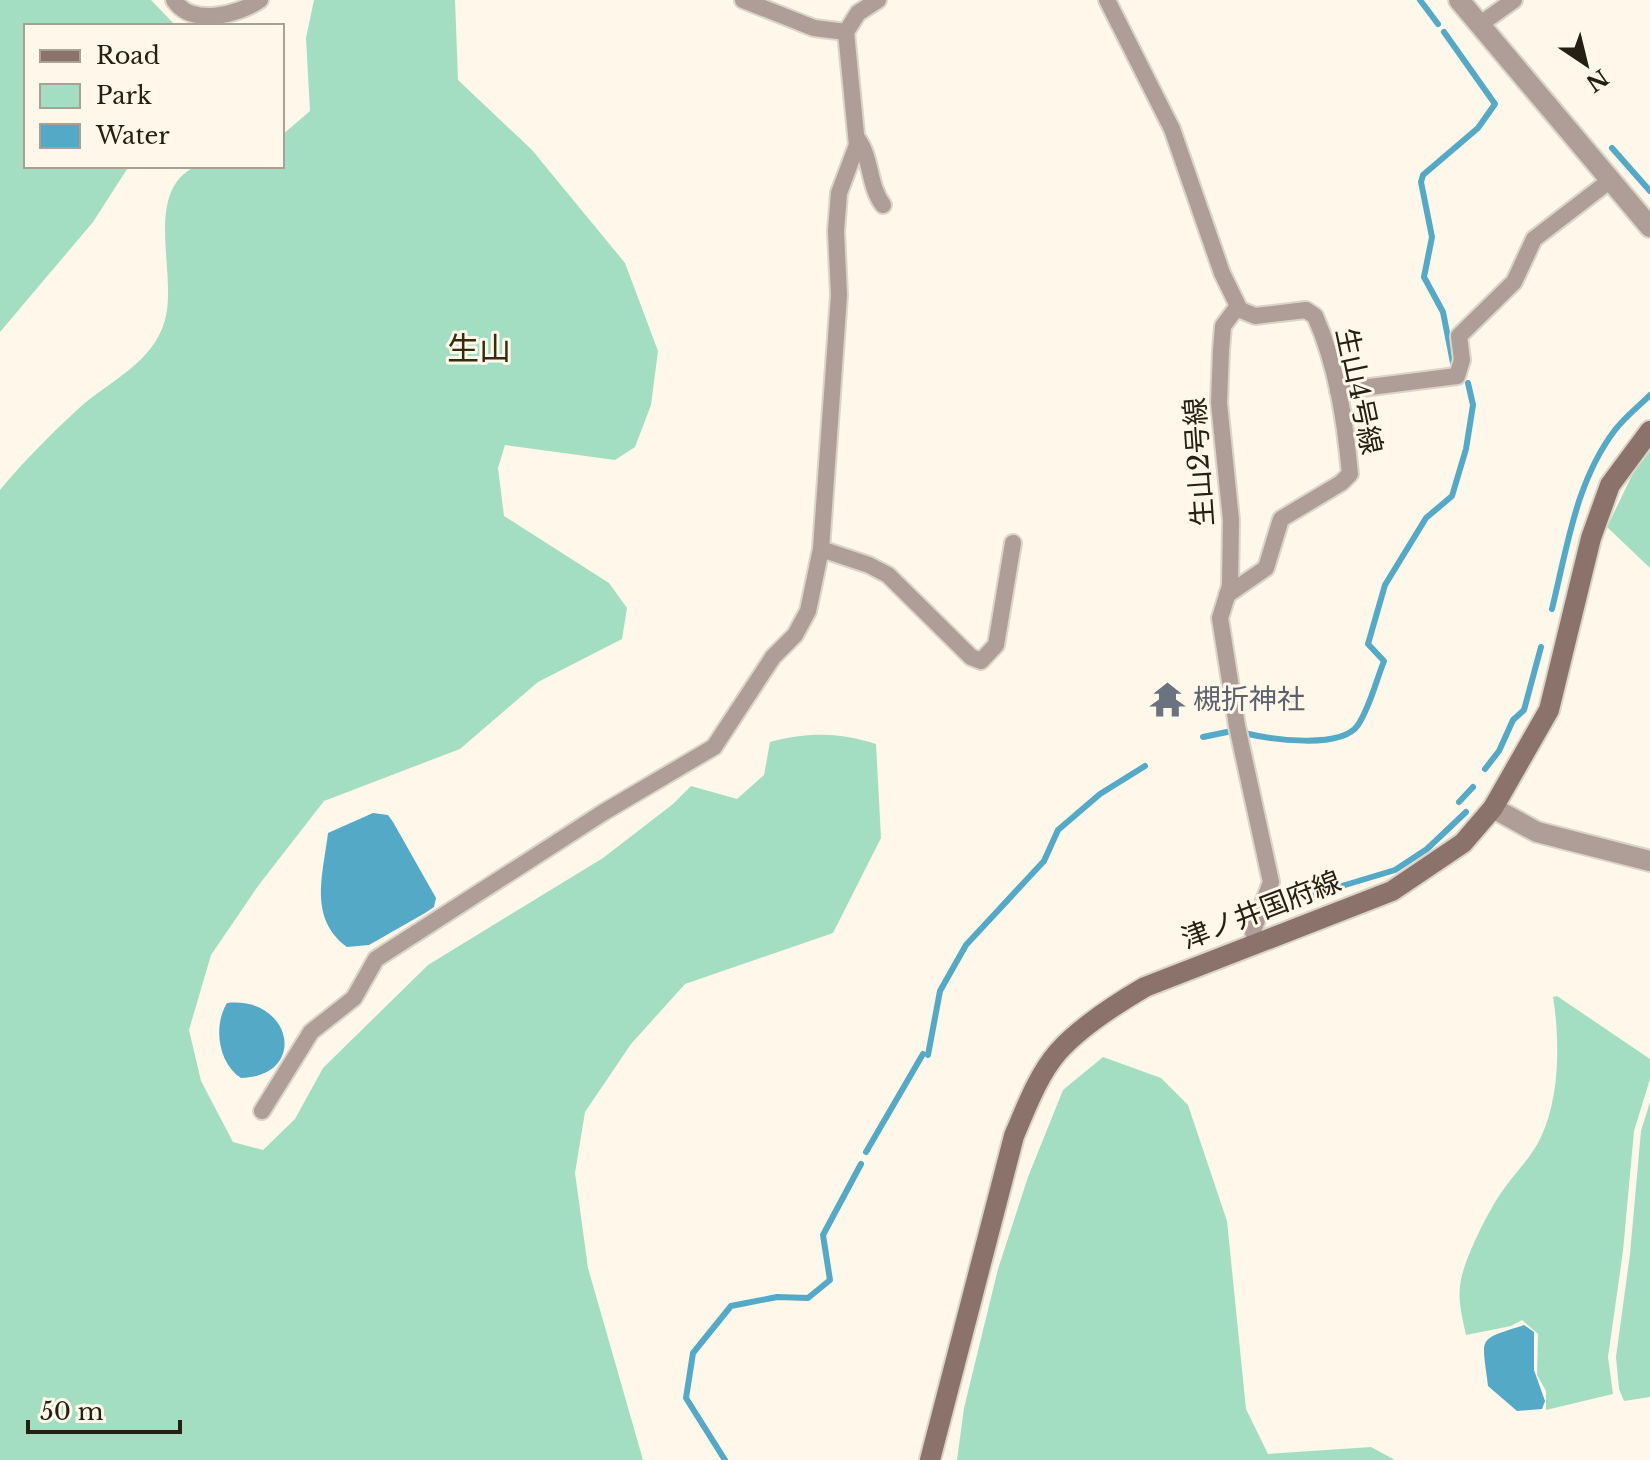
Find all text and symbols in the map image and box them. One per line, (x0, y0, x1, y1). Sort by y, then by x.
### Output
legend (24, 24, 284, 168)
north arrow (1546, 24, 1626, 104)
text: Road (96, 41, 160, 70)
text: N (1581, 63, 1613, 97)
text: Park (96, 81, 152, 110)
text: Water (95, 121, 170, 150)
street label: 生山4号線 (1329, 325, 1389, 457)
district label: 生山 (447, 329, 511, 369)
street label: 生山2号線 (1177, 396, 1221, 528)
temple icon: 槻折神社 (1148, 680, 1186, 718)
place label: 槻折神社 (1193, 682, 1305, 717)
street label: 津ノ井国府線 (1176, 864, 1346, 956)
scale bar (28, 1384, 180, 1434)
text: 50 m (40, 1397, 104, 1426)

